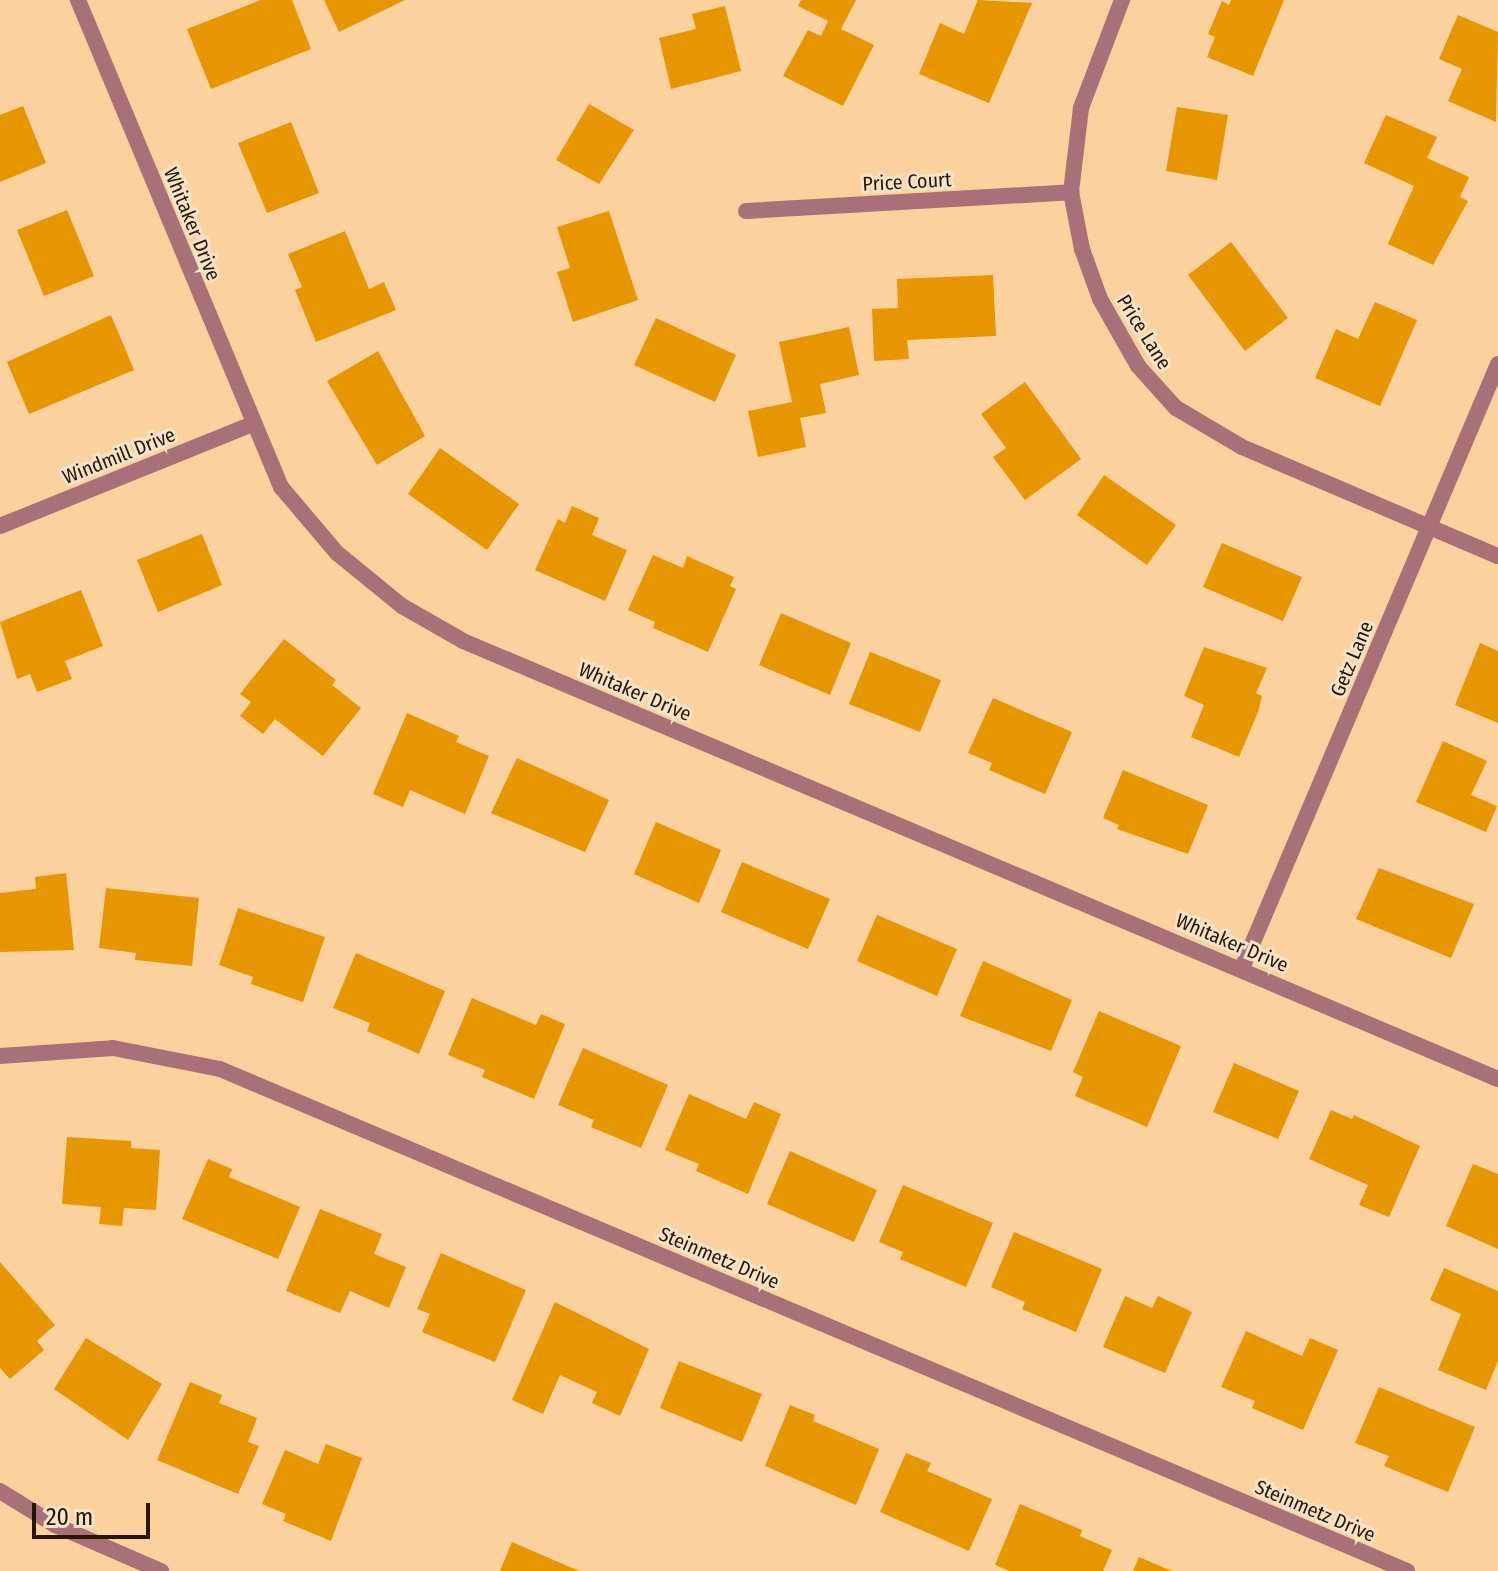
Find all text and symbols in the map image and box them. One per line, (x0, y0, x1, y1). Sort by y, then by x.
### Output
street label: Whitaker Drive (158, 164, 226, 284)
street label: Price Court (862, 168, 952, 196)
street label: Price Lane (1112, 290, 1176, 374)
street label: Windmill Drive (59, 423, 179, 489)
street label: Getz Lane (1325, 618, 1379, 700)
street label: Whitaker Drive (575, 658, 695, 726)
street label: Whitaker Drive (1172, 909, 1292, 977)
street label: Steinmetz Drive (655, 1222, 783, 1294)
street label: Steinmetz Drive (1251, 1475, 1379, 1547)
scale bar (36, 1487, 154, 1537)
text: 20 m (46, 1503, 93, 1531)

